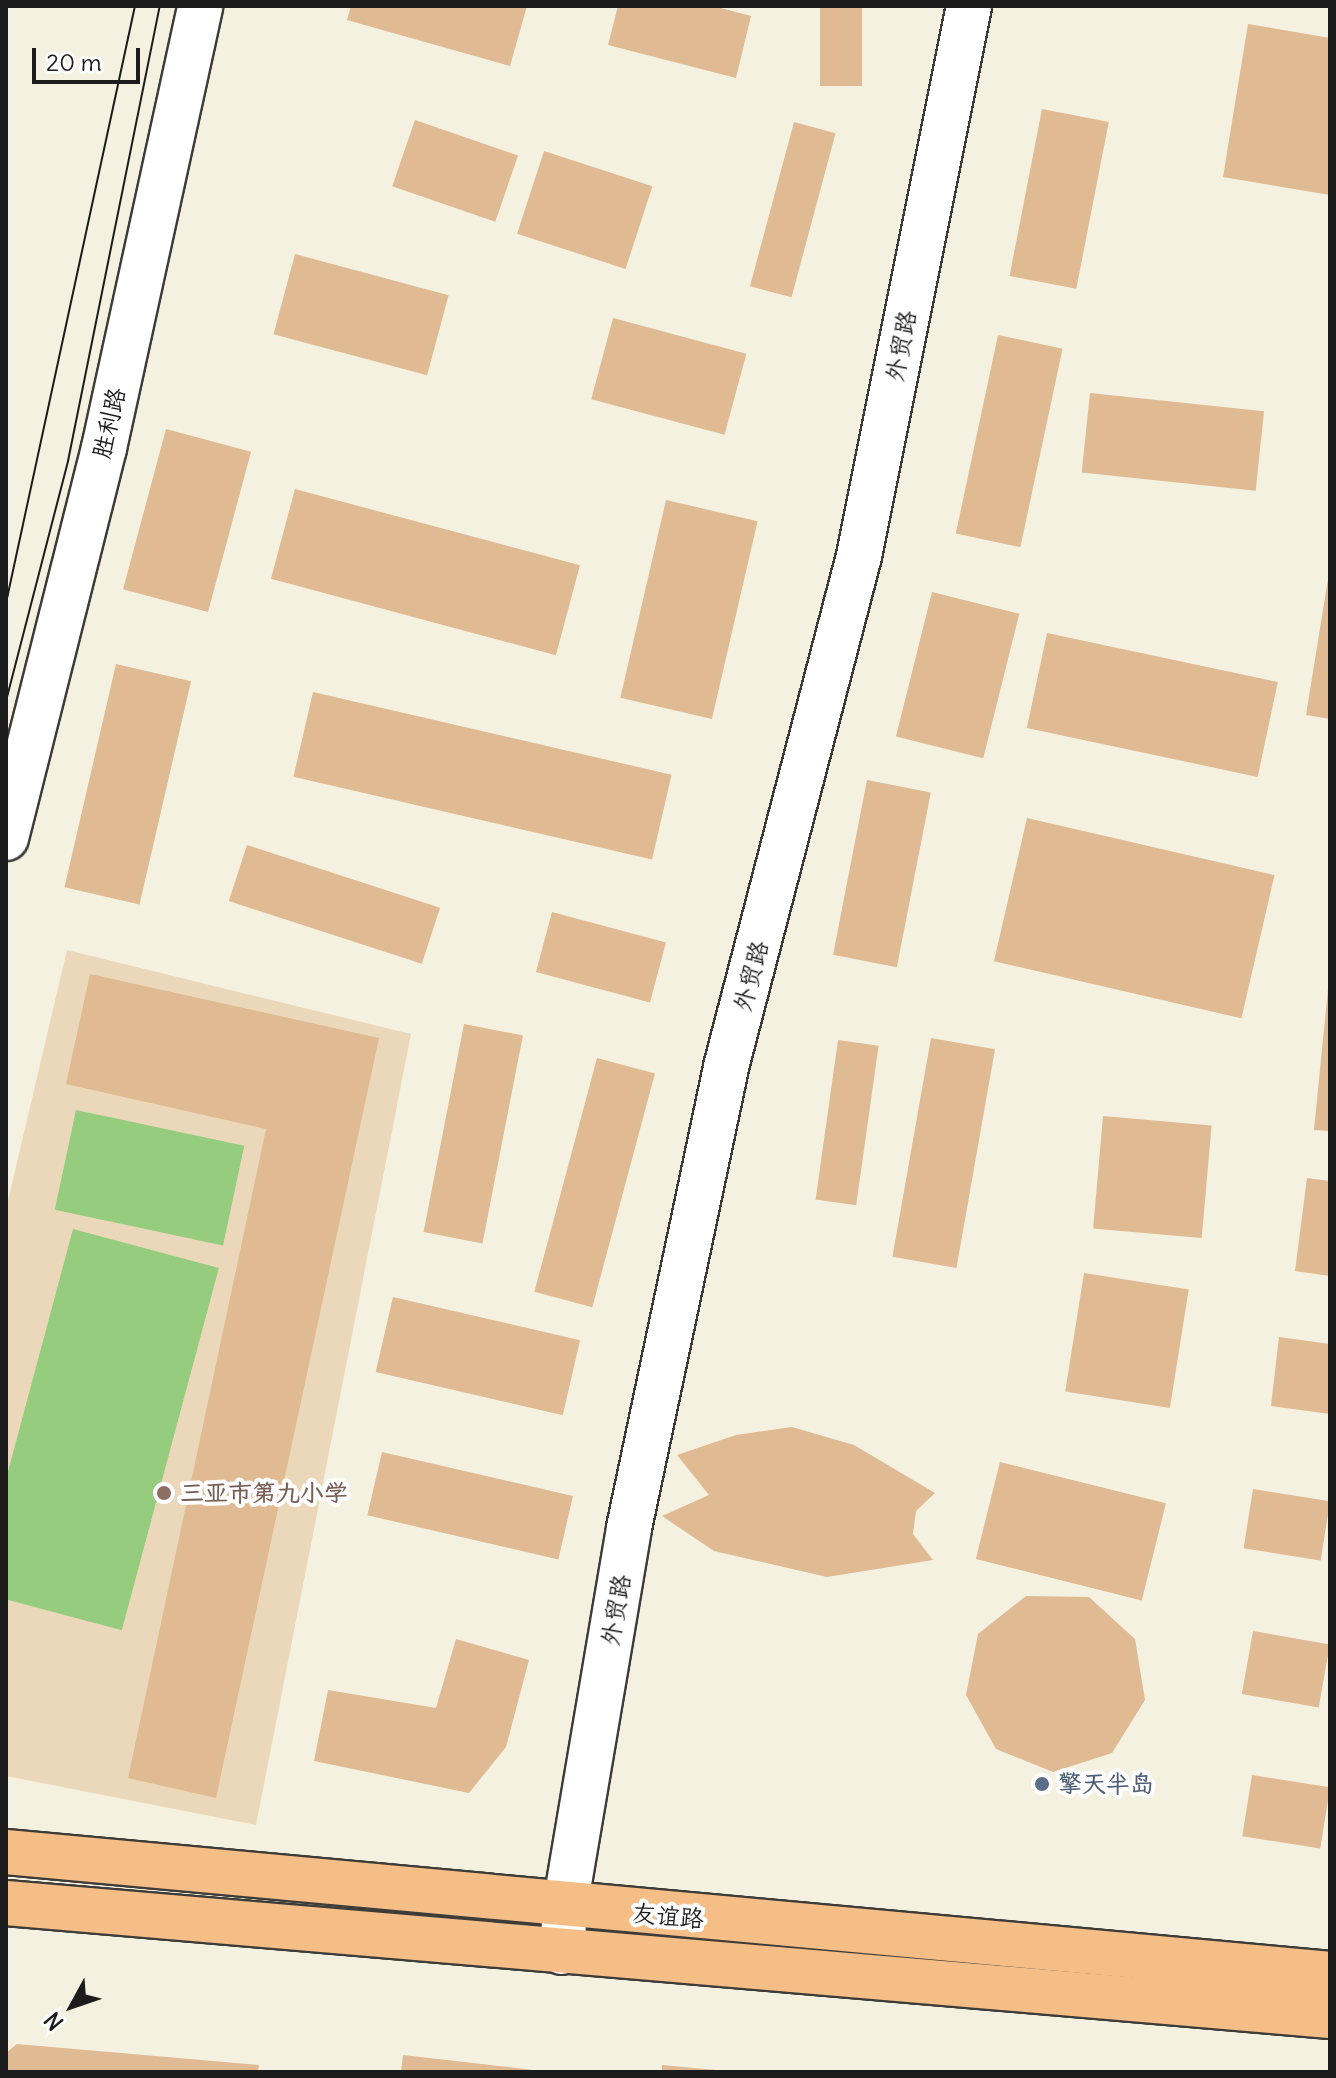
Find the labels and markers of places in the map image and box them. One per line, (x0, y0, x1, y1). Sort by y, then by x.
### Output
place label: 三亚市第九小学 (180, 1479, 348, 1507)
marker: 三亚市第九小学 (155, 1484, 173, 1502)
place label: 擎天半岛 (1058, 1770, 1154, 1798)
marker: 擎天半岛 (1033, 1775, 1051, 1793)

